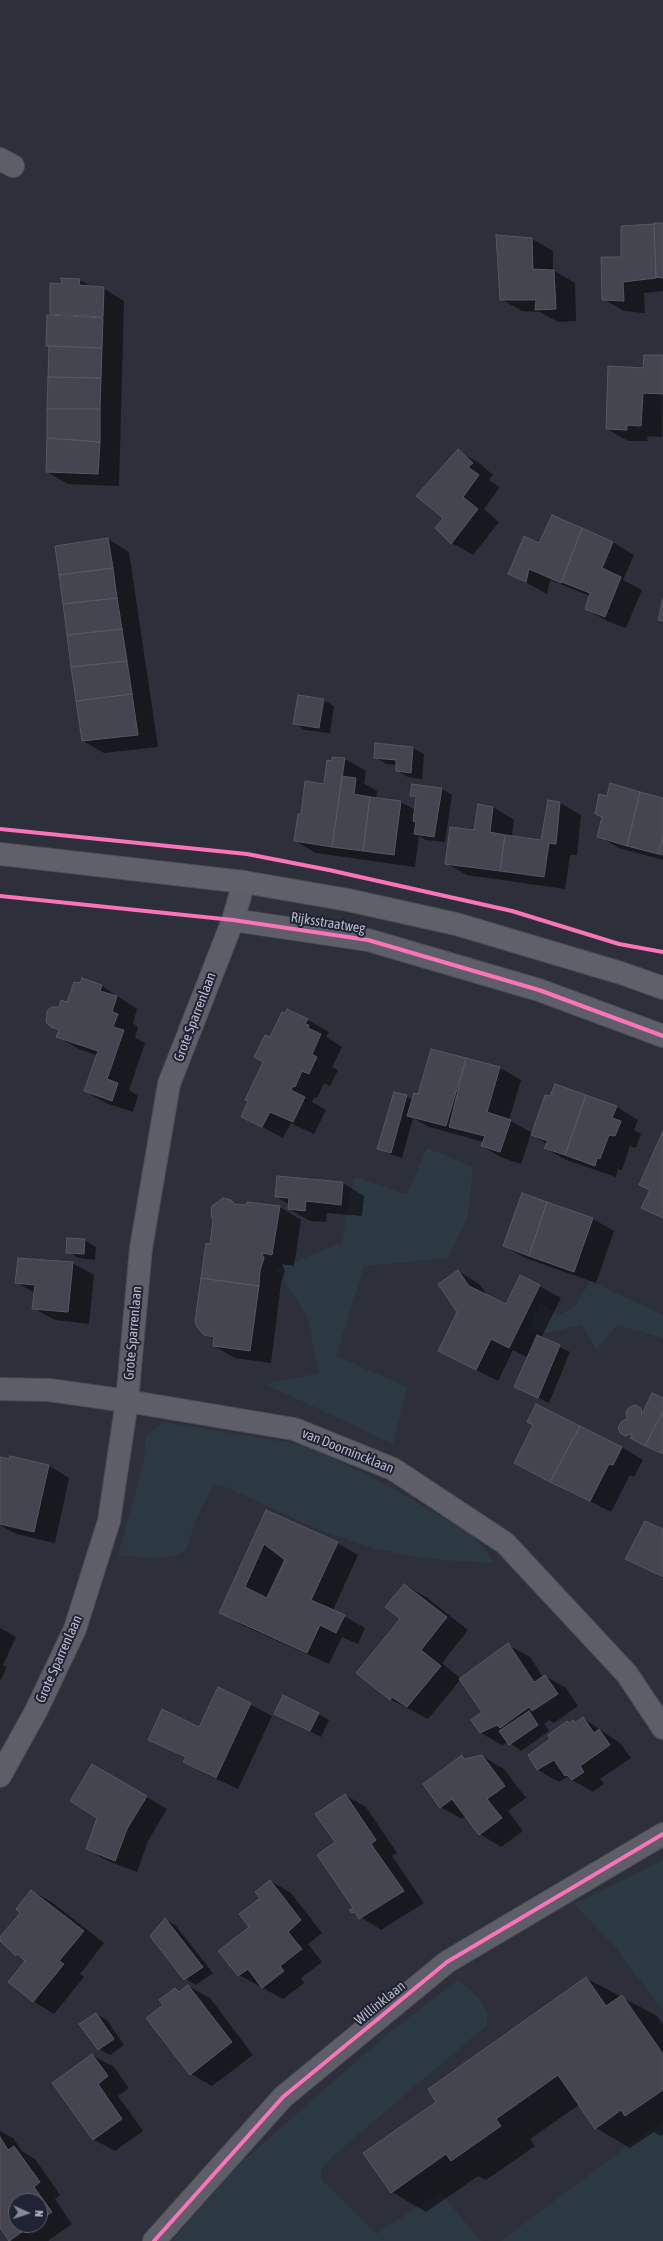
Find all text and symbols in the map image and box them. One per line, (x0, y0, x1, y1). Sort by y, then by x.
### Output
street label: Rijksstraatweg (290, 909, 366, 937)
street label: Grote Sparrenlaan (170, 970, 220, 1064)
street label: Grote Sparrenlaan (121, 1285, 145, 1381)
street label: van Doornincklaan (300, 1425, 396, 1477)
street label: Grote Sparrenlaan (32, 1613, 86, 1705)
street label: Willinklaan (351, 1977, 409, 2029)
north arrow (8, 2193, 48, 2233)
text: N (33, 2210, 45, 2217)

